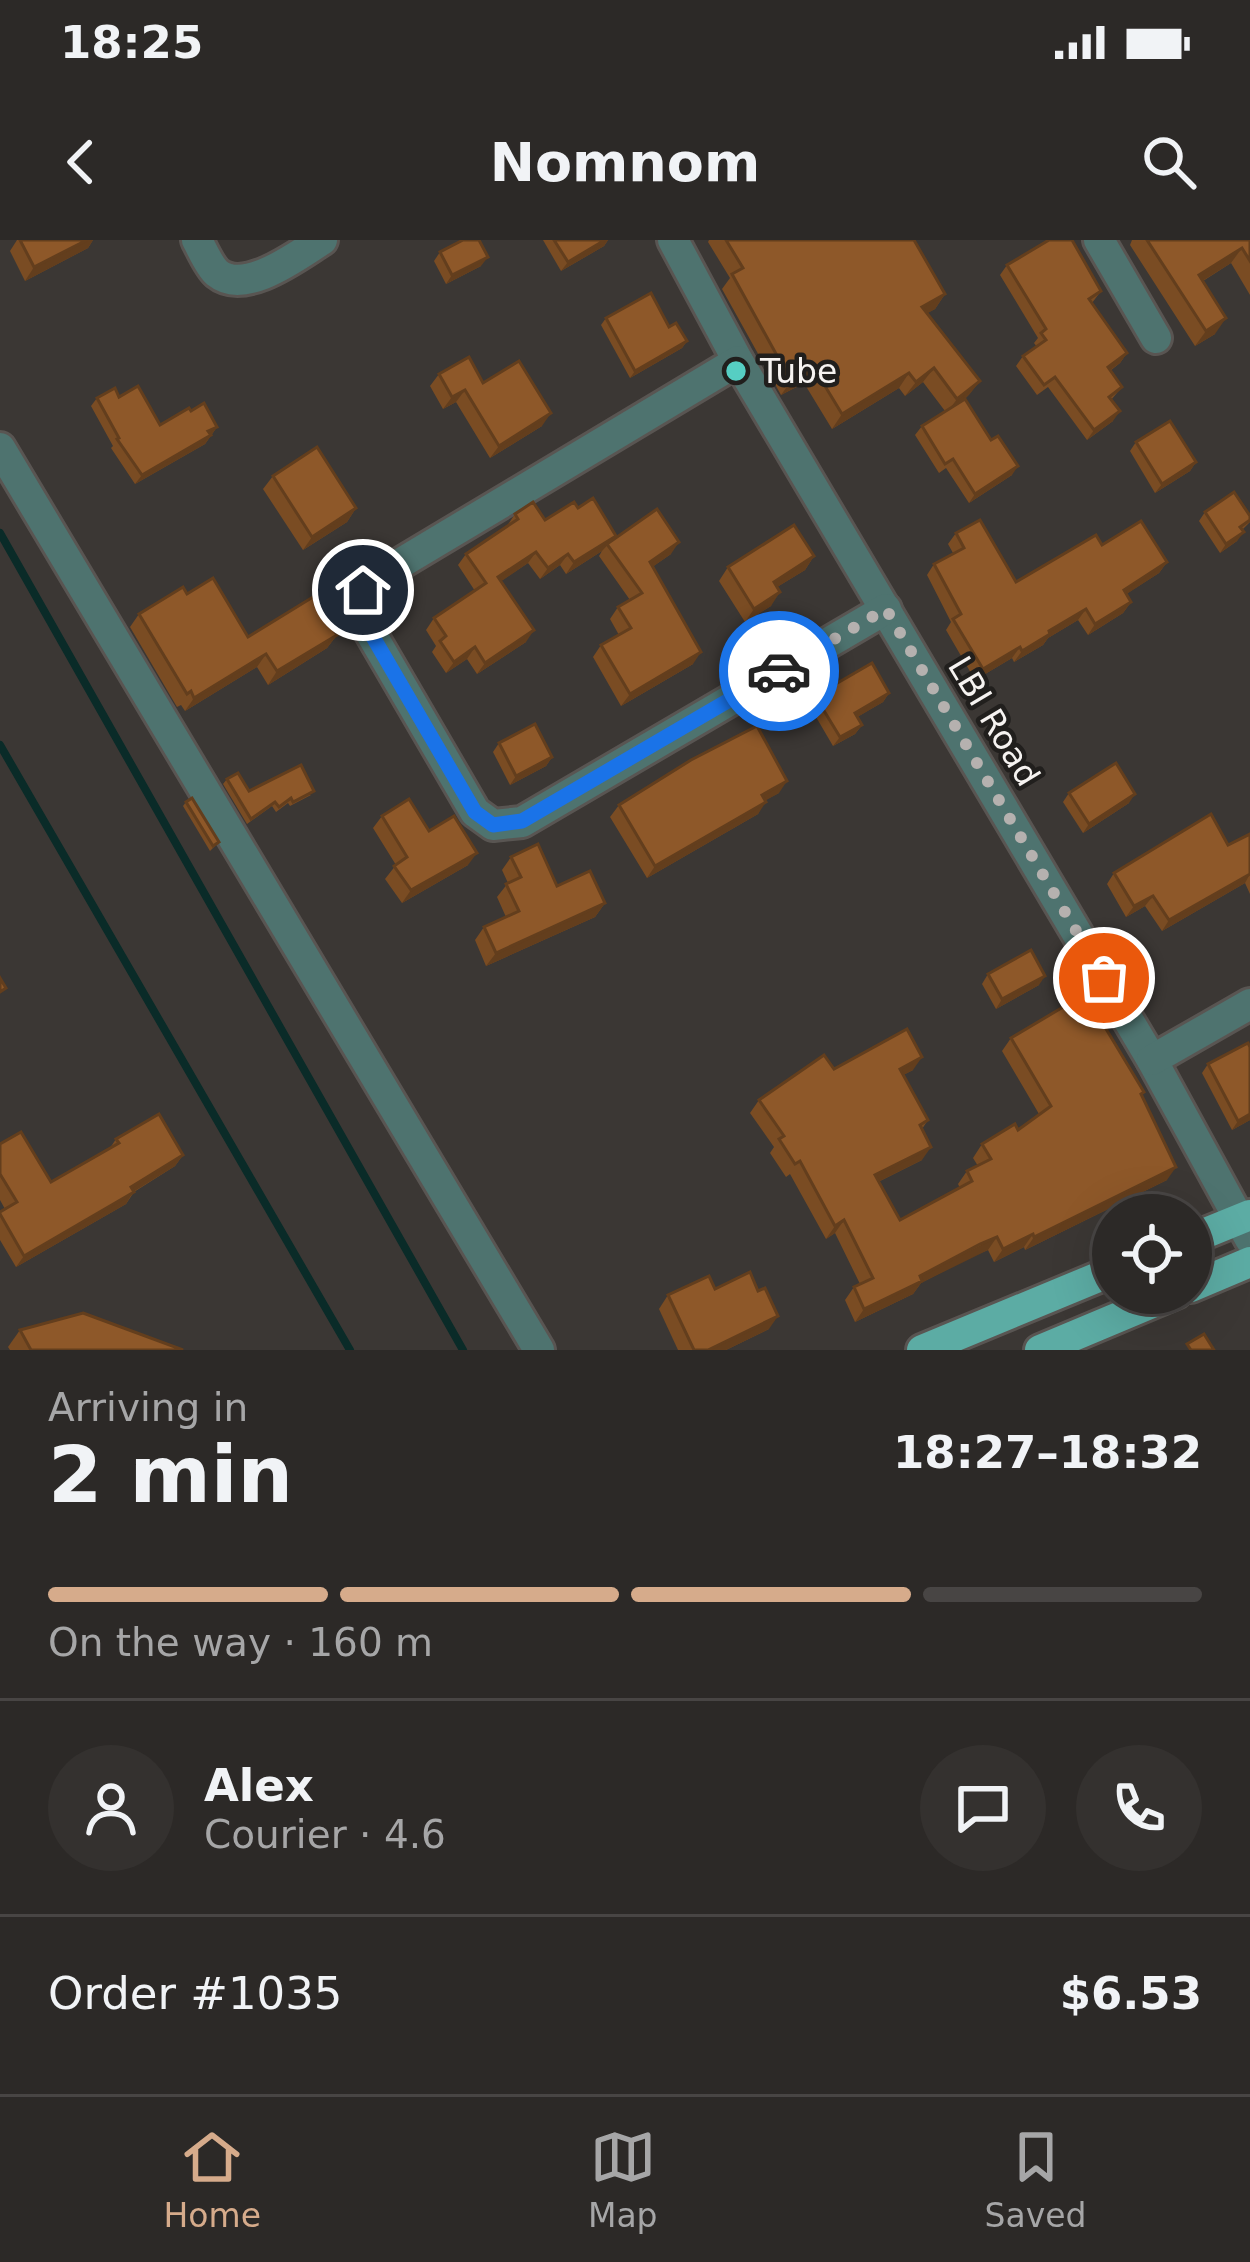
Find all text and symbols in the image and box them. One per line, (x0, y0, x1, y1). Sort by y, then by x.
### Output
text: 18:25 (60, 16, 203, 69)
icon: back (48, 129, 114, 195)
icon: search (1136, 129, 1202, 195)
text: Nomnom (490, 131, 760, 194)
place label: Tube (759, 352, 837, 391)
marker: Tube (723, 358, 749, 384)
pin (312, 539, 414, 641)
icon: home (330, 557, 396, 623)
courier (719, 611, 839, 731)
icon: car (746, 638, 812, 704)
street label: LBI Road (940, 649, 1048, 793)
pin (1053, 927, 1155, 1029)
icon: bag (1071, 945, 1137, 1011)
map controls (1092, 1194, 1212, 1314)
button: locate (1092, 1194, 1212, 1314)
text: Arriving in (48, 1385, 248, 1430)
text: 18:27–18:32 (893, 1426, 1202, 1479)
text: 2 min (48, 1430, 293, 1520)
text: On the way · 160 m (48, 1620, 433, 1665)
button: person (48, 1745, 174, 1871)
button: chat (920, 1745, 1046, 1871)
button: phone (1076, 1745, 1202, 1871)
text: Alex (204, 1759, 314, 1812)
text: Courier · 4.6 (204, 1812, 446, 1857)
text: Order #1035 (48, 1967, 342, 2020)
text: $6.53 (1060, 1967, 1202, 2020)
tab: Home (163, 2124, 261, 2235)
tab: Map (588, 2124, 658, 2235)
tab: Saved (985, 2124, 1086, 2235)

